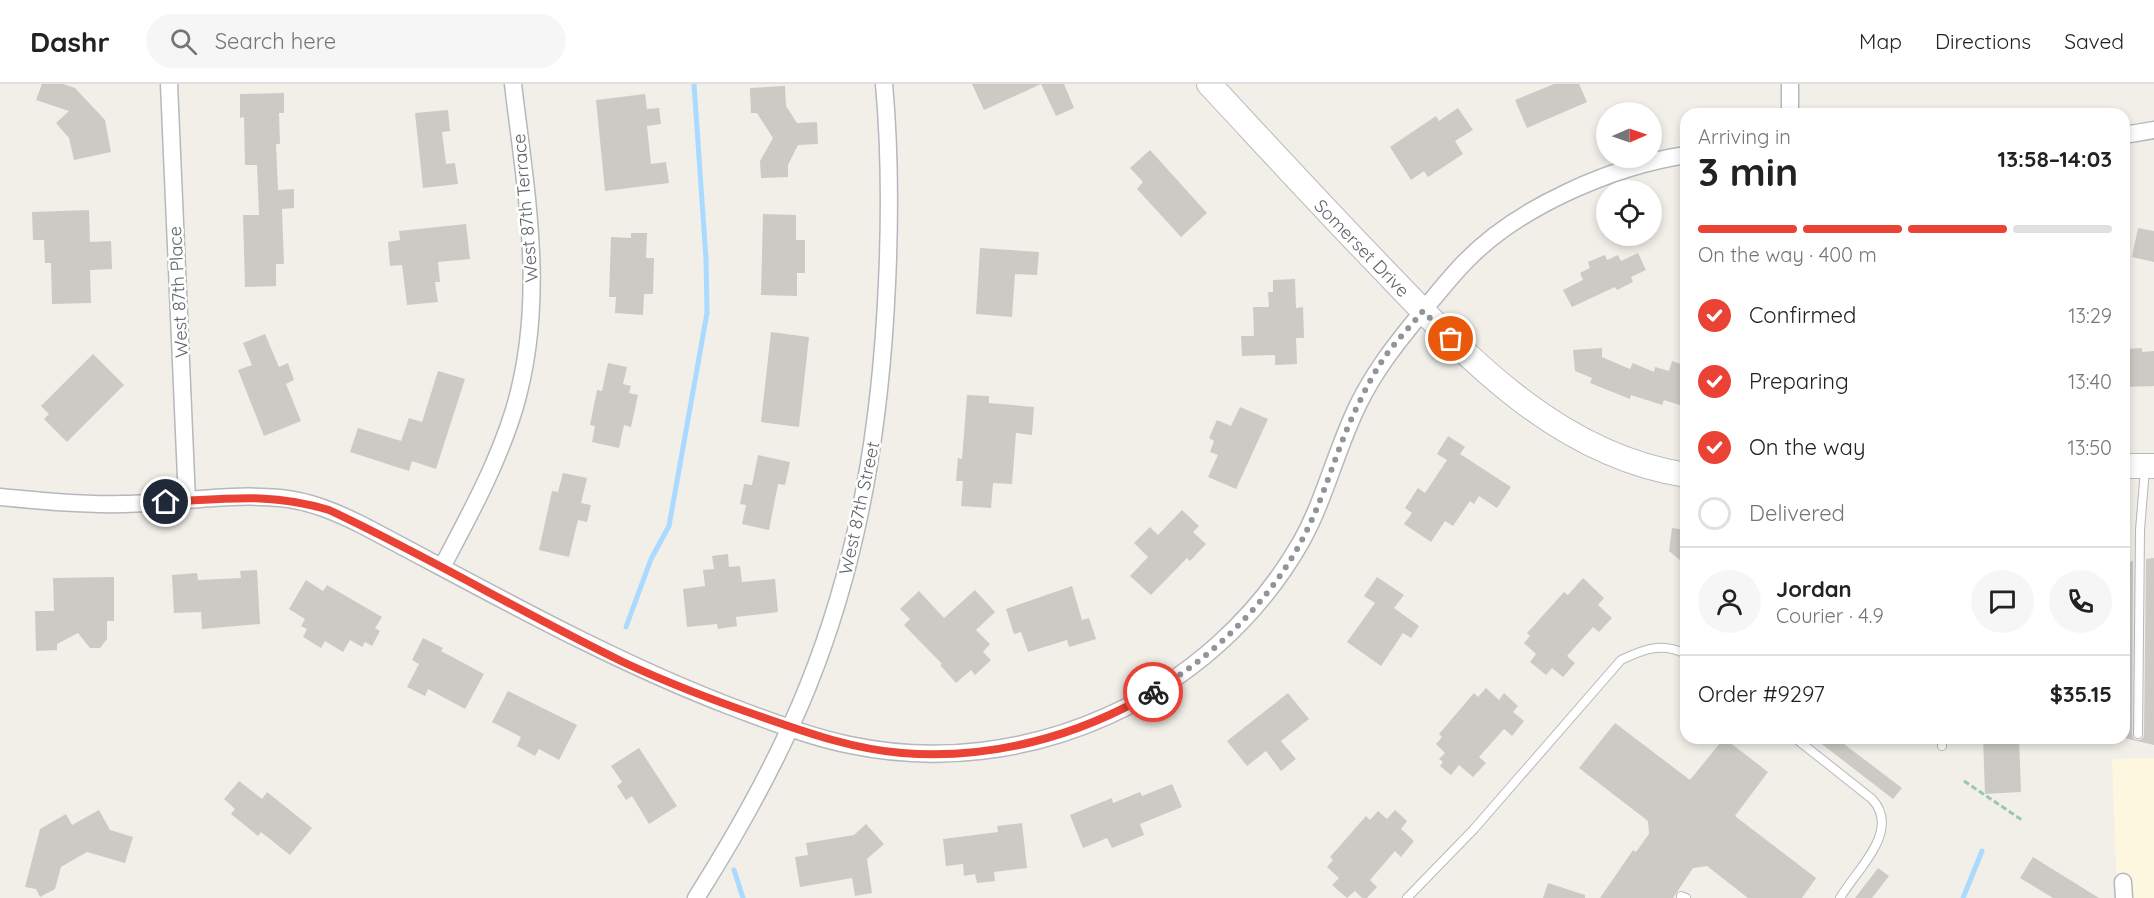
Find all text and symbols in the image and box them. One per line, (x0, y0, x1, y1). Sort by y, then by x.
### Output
search box (146, 14, 566, 68)
text: Dashr (30, 24, 110, 59)
icon: search (167, 25, 200, 58)
text: Search here (215, 27, 336, 55)
text: Map (1859, 28, 1902, 54)
text: Directions (1935, 28, 2031, 54)
text: Saved (2064, 28, 2124, 54)
north arrow (1596, 102, 1662, 168)
map controls (1596, 102, 1662, 246)
text: Arriving in (1698, 124, 1791, 149)
street label: West 87th Terrace (507, 133, 543, 283)
text: 13:58–14:03 (1998, 145, 2112, 173)
text: 3 min (1698, 147, 1798, 196)
button: locate (1596, 180, 1662, 246)
street label: Somerset Drive (1309, 194, 1415, 302)
street label: West 87th Place (163, 226, 193, 358)
text: On the way · 400 m (1698, 242, 1877, 267)
icon: check (1698, 299, 1731, 332)
text: Confirmed (1749, 301, 1856, 329)
text: 13:29 (2068, 303, 2112, 328)
pin (1425, 313, 1476, 364)
icon: bag (1434, 322, 1467, 355)
icon: check (1698, 365, 1731, 398)
text: Preparing (1749, 367, 1849, 395)
text: 13:40 (2068, 369, 2112, 394)
icon: check (1698, 431, 1731, 464)
text: On the way (1749, 433, 1865, 461)
text: 13:50 (2068, 435, 2112, 460)
street label: West 87th Street (834, 439, 884, 577)
pin (140, 476, 191, 527)
icon: home (149, 485, 182, 518)
text: Delivered (1749, 499, 1845, 527)
button: person (1698, 570, 1761, 633)
button: chat (1971, 570, 2034, 633)
button: phone (2049, 570, 2112, 633)
text: Jordan (1776, 575, 1852, 603)
text: Courier · 4.9 (1776, 603, 1884, 628)
courier (1123, 662, 1183, 722)
icon: bike (1137, 676, 1170, 709)
text: Order #9297 (1698, 680, 1825, 708)
text: $35.15 (2050, 680, 2112, 708)

